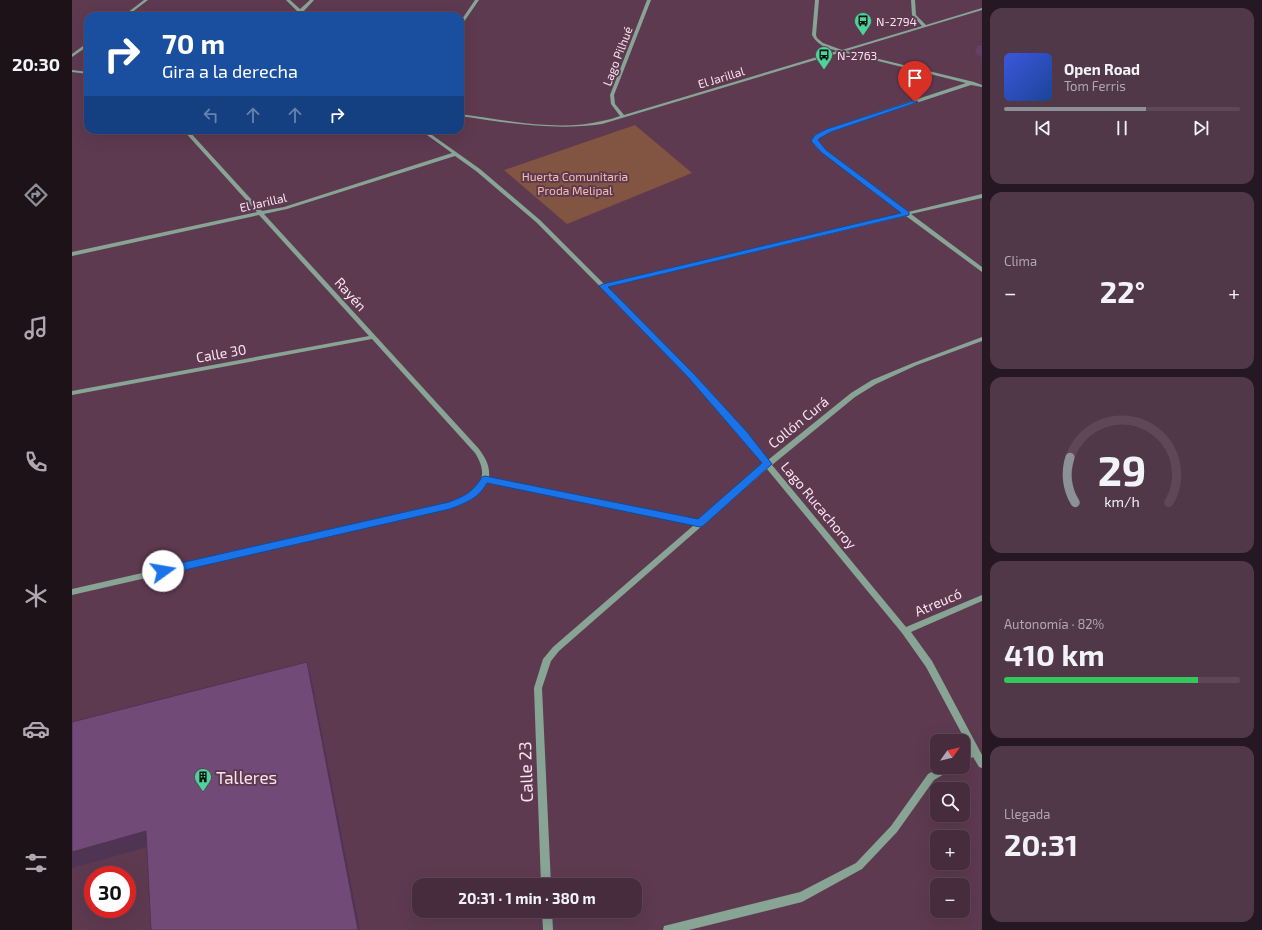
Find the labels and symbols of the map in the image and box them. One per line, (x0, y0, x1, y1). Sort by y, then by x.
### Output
bus stop icon: N-2794 (853, 11, 873, 36)
place label: N-2794 (876, 14, 917, 28)
street label: Lago Pilhué (599, 24, 635, 88)
bus stop icon: N-2763 (814, 45, 834, 70)
place label: N-2763 (837, 48, 877, 62)
pin (898, 61, 932, 102)
street label: El Jarillal (696, 63, 746, 91)
park label: Huerta Comunitaria Proda Melipal (522, 169, 628, 197)
street label: El Jarillal (238, 190, 288, 214)
street label: Rayén (332, 274, 370, 314)
street label: Calle 30 (194, 340, 248, 366)
street label: Collón Curá (764, 393, 832, 451)
street label: Lago Rucachoroy (778, 458, 861, 552)
position arrow (142, 550, 184, 592)
street label: Atreucó (912, 584, 964, 619)
north arrow (930, 734, 970, 774)
street label: Calle 23 (514, 741, 536, 803)
building icon: Talleres (193, 767, 213, 792)
place label: Talleres (216, 767, 277, 787)
speed limit sign: 30 (84, 866, 136, 918)

